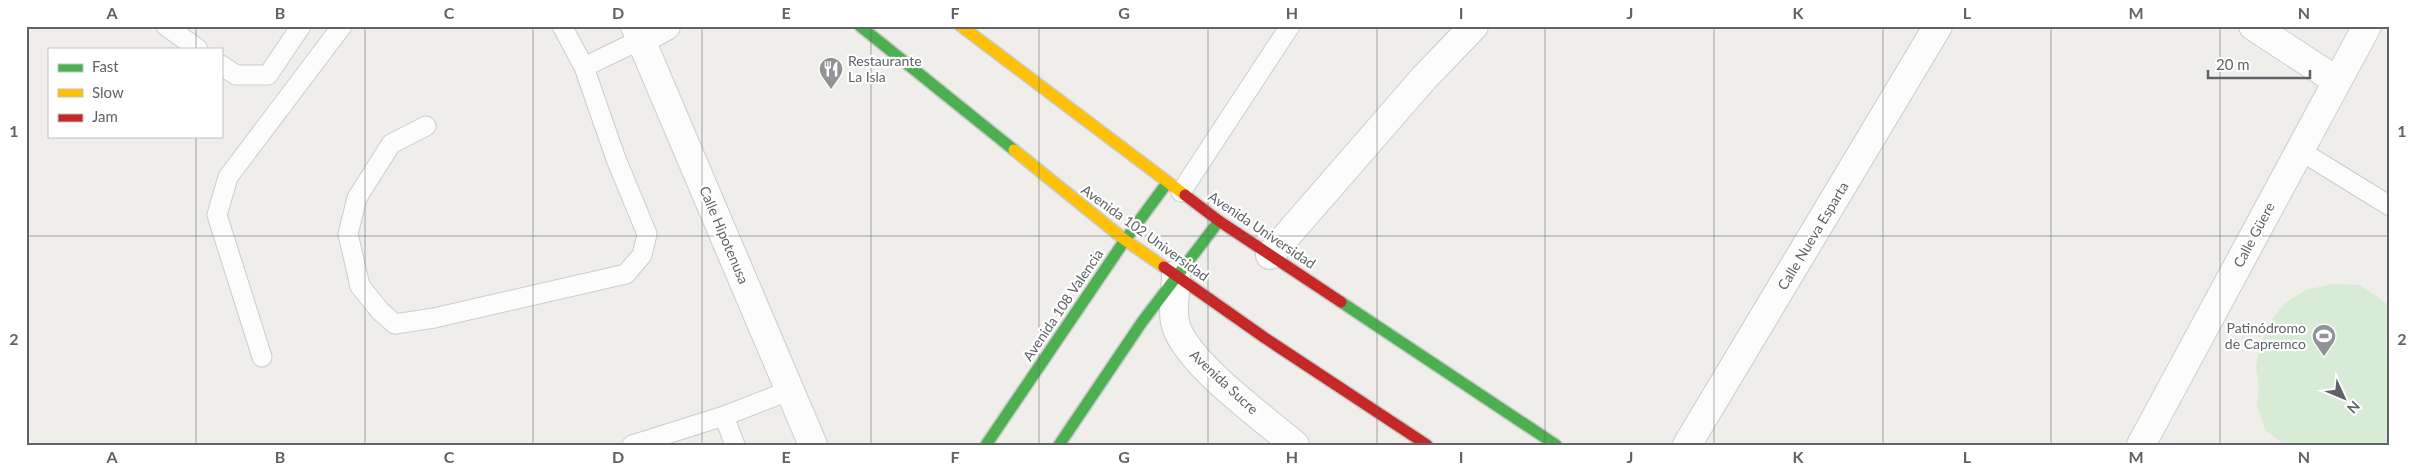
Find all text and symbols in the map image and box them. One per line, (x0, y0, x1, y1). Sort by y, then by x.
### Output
text: A (105, 3, 118, 22)
text: B (275, 3, 285, 22)
text: C (444, 3, 455, 22)
text: D (612, 3, 624, 22)
text: E (781, 3, 791, 22)
text: F (950, 3, 960, 22)
text: G (1118, 3, 1130, 22)
text: H (1286, 3, 1298, 22)
text: I (1459, 3, 1463, 22)
text: J (1627, 3, 1633, 22)
text: K (1793, 3, 1805, 22)
text: L (1963, 3, 1972, 22)
text: M (2128, 3, 2144, 22)
text: N (2298, 3, 2310, 22)
legend (48, 48, 222, 138)
scale bar (2208, 48, 2311, 80)
place label: Restaurante La Isla (848, 52, 922, 85)
text: 20 m (2216, 55, 2250, 73)
restaurant icon: Restaurante La Isla (818, 56, 844, 90)
text: Fast (92, 57, 119, 75)
text: Slow (92, 83, 124, 101)
text: Jam (92, 107, 118, 125)
text: 1 (9, 121, 19, 140)
text: 1 (2397, 121, 2407, 140)
street label: Calle Nueva Esparta (1774, 179, 1852, 293)
street label: Avenida 102 Universidad (1078, 181, 1212, 285)
street label: Calle Hipotenusa (696, 183, 753, 286)
street label: Avenida Universidad (1205, 187, 1319, 272)
street label: Calle Güere (2229, 199, 2278, 270)
street label: Avenida 108 Valencia (1019, 246, 1106, 364)
place label: Patinódromo de Capremco (2225, 319, 2306, 352)
sports icon: Patinódromo de Capremco (2311, 323, 2337, 357)
text: 2 (9, 329, 19, 348)
text: 2 (2397, 329, 2407, 348)
street label: Avenida Sucre (1187, 346, 1262, 418)
north arrow (2318, 374, 2368, 424)
text: N (2344, 398, 2364, 417)
text: A (105, 447, 118, 466)
text: B (275, 447, 285, 466)
text: C (444, 447, 455, 466)
text: D (612, 447, 624, 466)
text: E (781, 447, 791, 466)
text: F (950, 447, 960, 466)
text: G (1118, 447, 1130, 466)
text: H (1286, 447, 1298, 466)
text: I (1459, 447, 1463, 466)
text: J (1627, 447, 1633, 466)
text: K (1793, 447, 1805, 466)
text: L (1963, 447, 1972, 466)
text: M (2128, 447, 2144, 466)
text: N (2298, 447, 2310, 466)

